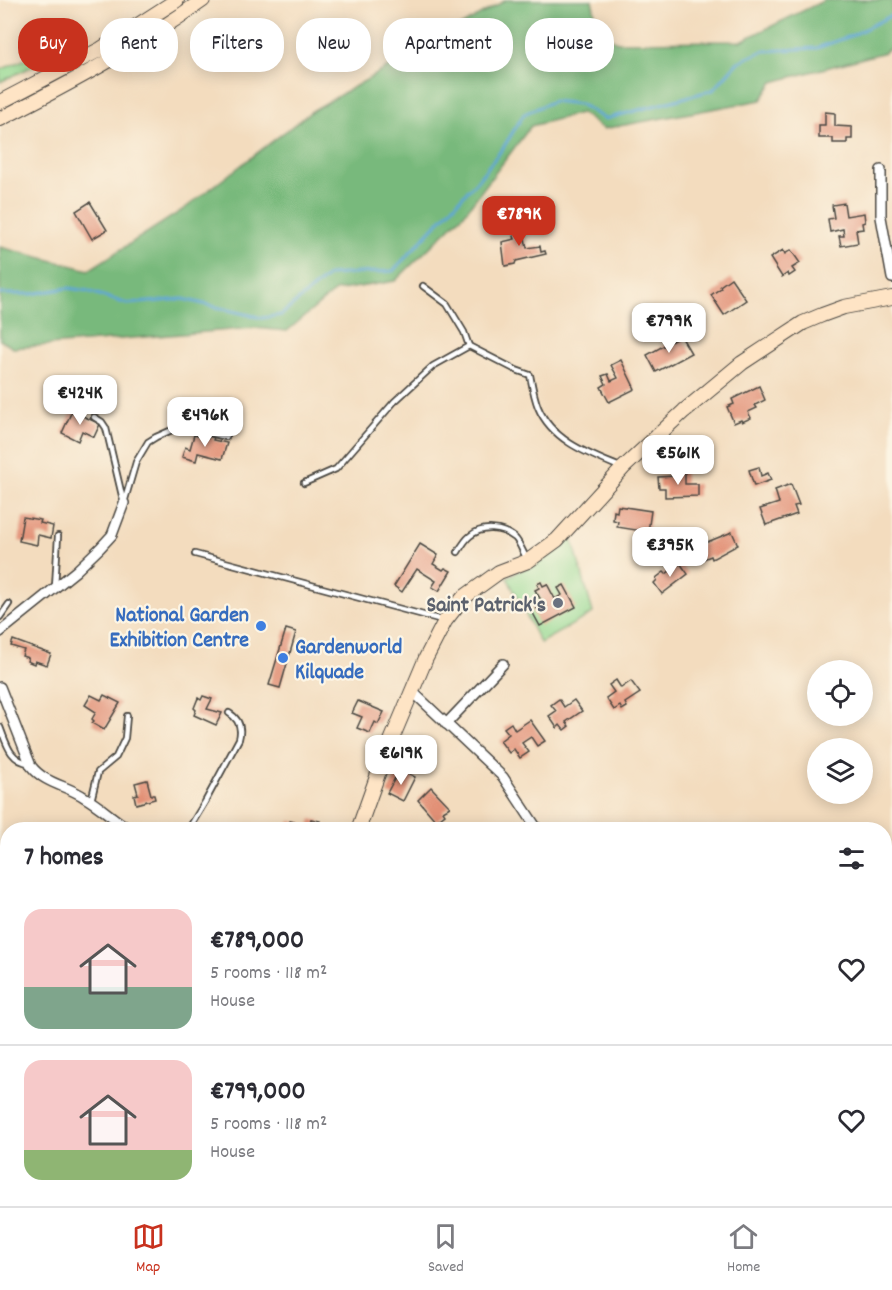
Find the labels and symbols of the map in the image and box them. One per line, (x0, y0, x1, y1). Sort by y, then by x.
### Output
pin: €789K (477, 196, 561, 247)
pin: €799K (627, 303, 711, 354)
pin: €424K (38, 375, 122, 426)
pin: €496K (163, 397, 247, 448)
pin: €561K (636, 435, 720, 486)
pin: €395K (628, 527, 712, 578)
place label: Saint Patrick's (427, 591, 546, 622)
marker: Saint Patrick's (551, 596, 565, 610)
place label: National Garden Exhibition Centre (109, 601, 249, 657)
marker: National Garden Exhibition Centre (254, 619, 268, 633)
place label: Gardenworld Kilquade (295, 633, 402, 689)
marker: Gardenworld Kilquade (276, 651, 290, 665)
pin: €619K (359, 735, 443, 786)

